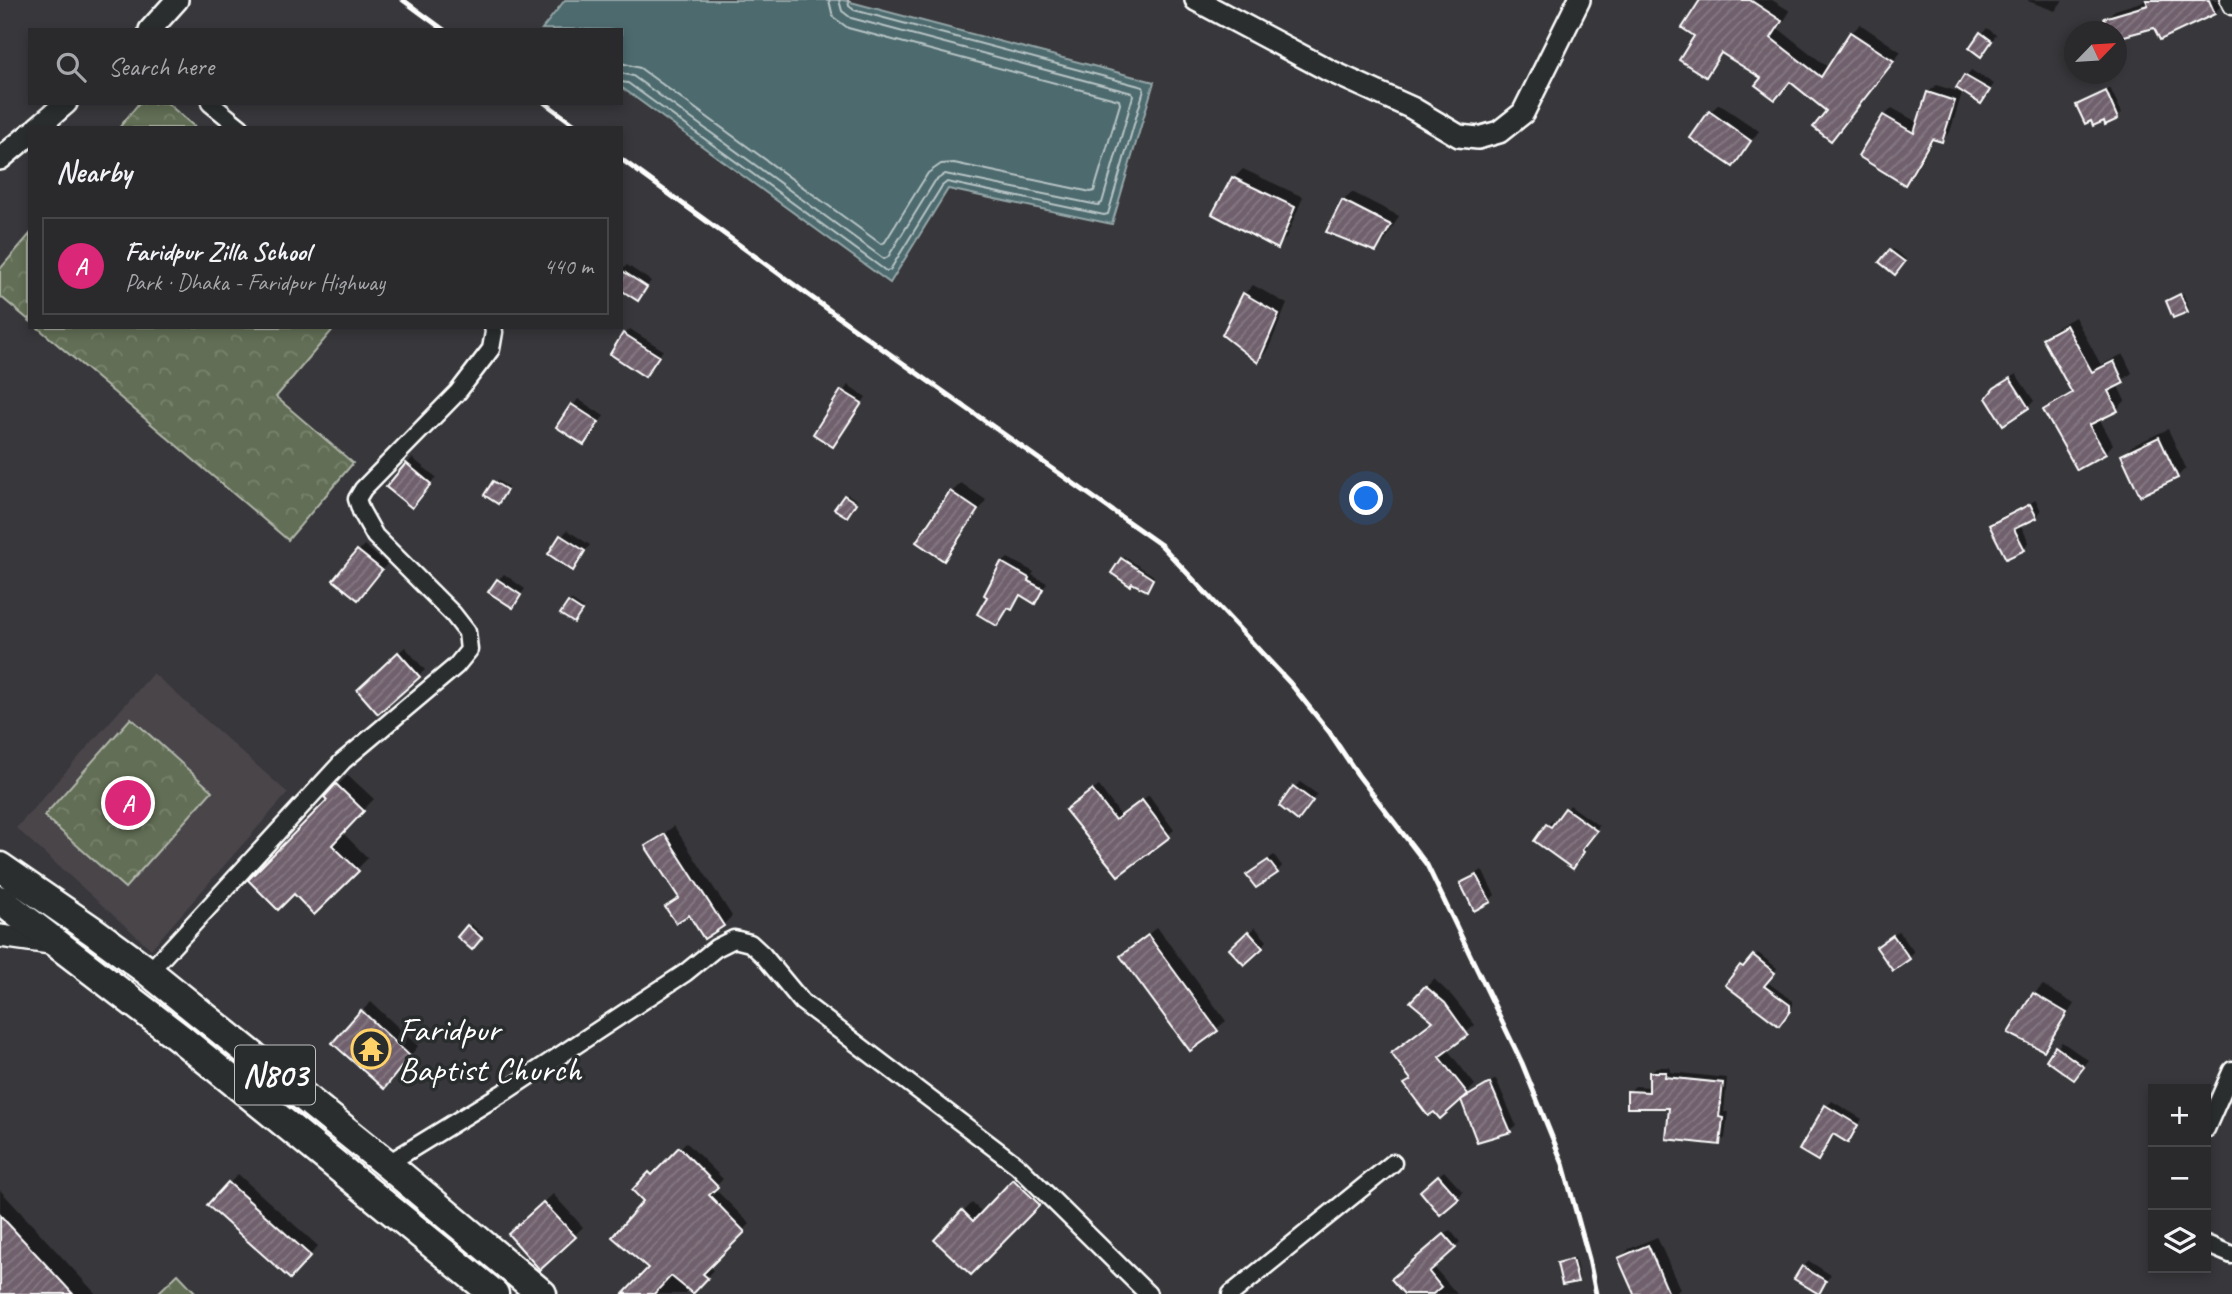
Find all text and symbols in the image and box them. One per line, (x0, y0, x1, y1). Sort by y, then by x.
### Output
north arrow (2064, 21, 2127, 84)
search box (28, 28, 623, 105)
icon: search (52, 48, 90, 86)
text: Search here (108, 50, 214, 83)
text: Nearby (56, 153, 132, 191)
text: Faridpur Zilla School (125, 235, 311, 268)
text: A (75, 252, 87, 281)
text: 440 m (544, 252, 593, 281)
text: Park · Dhaka - Faridpur Highway (125, 268, 385, 297)
your location (1349, 481, 1383, 515)
pin: A (105, 777, 151, 829)
place label: Faridpur Baptist Church (398, 1007, 583, 1092)
temple icon: Faridpur Baptist Church (350, 1028, 392, 1070)
road number: N803 (235, 1046, 315, 1105)
map controls (2148, 1084, 2211, 1273)
button: + (2148, 1084, 2211, 1147)
button: − (2148, 1147, 2211, 1210)
button: layers (2148, 1210, 2211, 1273)

